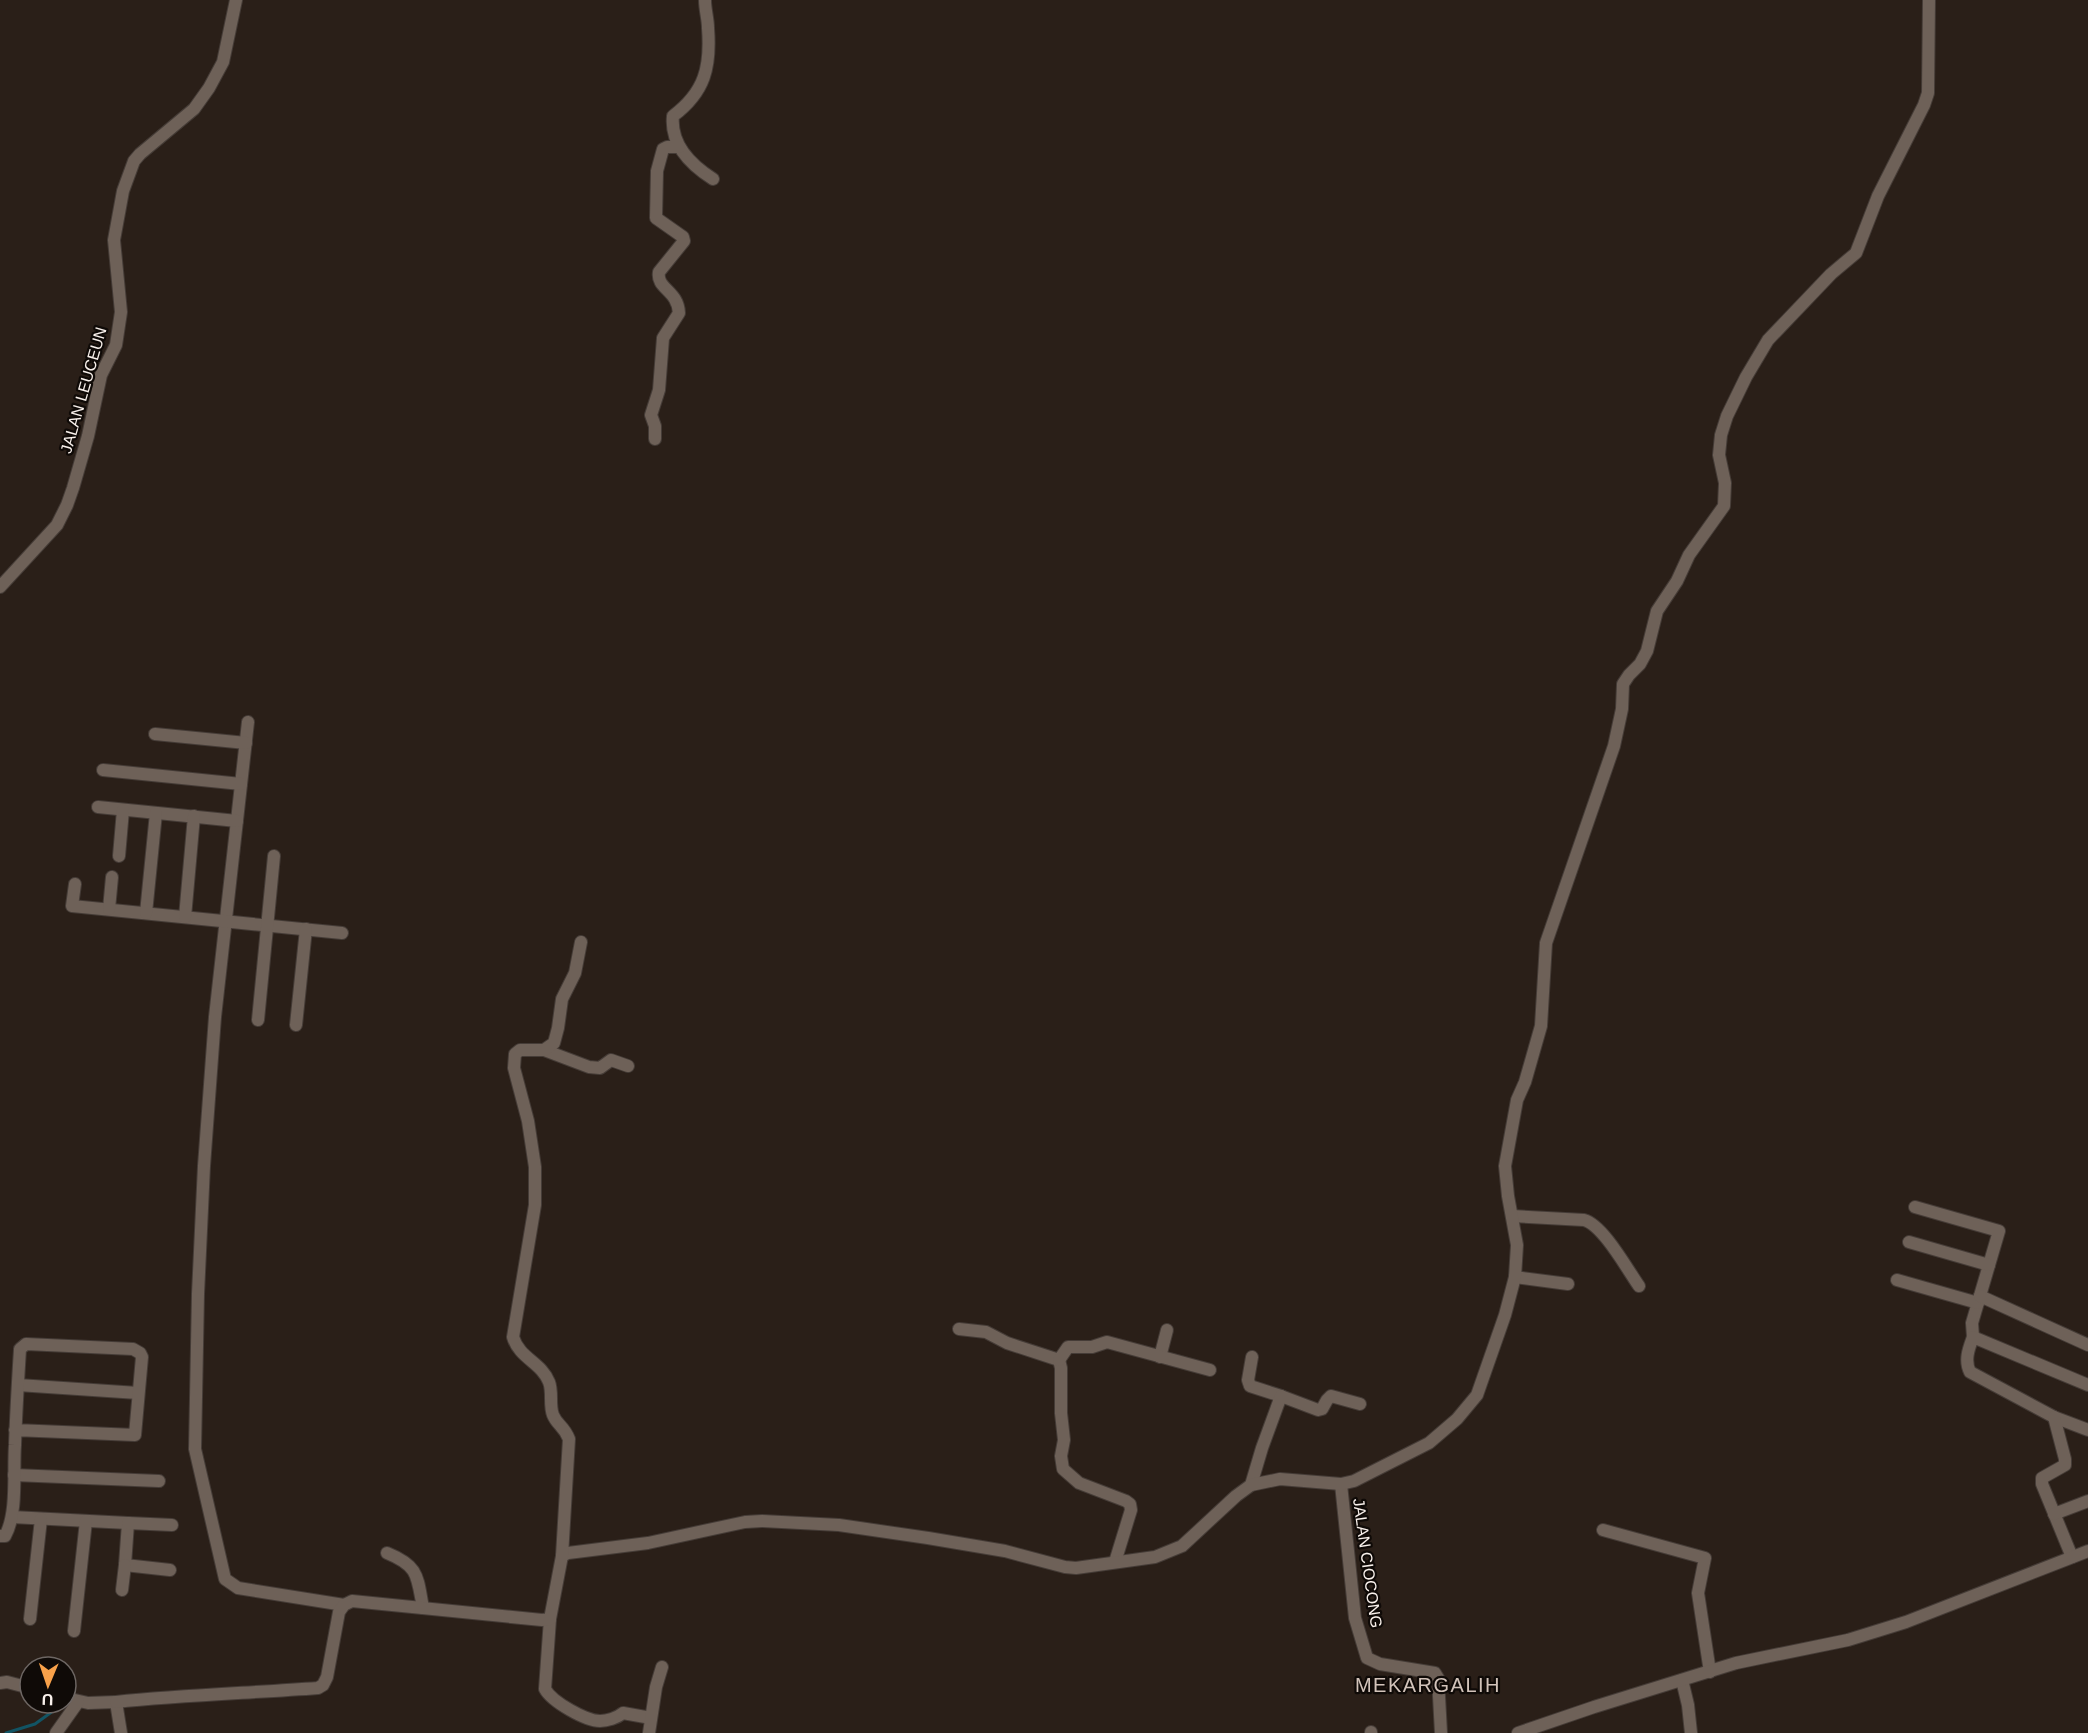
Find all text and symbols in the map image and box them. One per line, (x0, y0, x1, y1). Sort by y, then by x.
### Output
street label: JALAN LEUCEUN (57, 325, 110, 455)
street label: JALAN CIOCONG (1350, 1497, 1385, 1629)
north arrow (18, 1655, 78, 1715)
district label: MEKARGALIH (1355, 1674, 1501, 1696)
text: U (41, 1691, 54, 1708)

